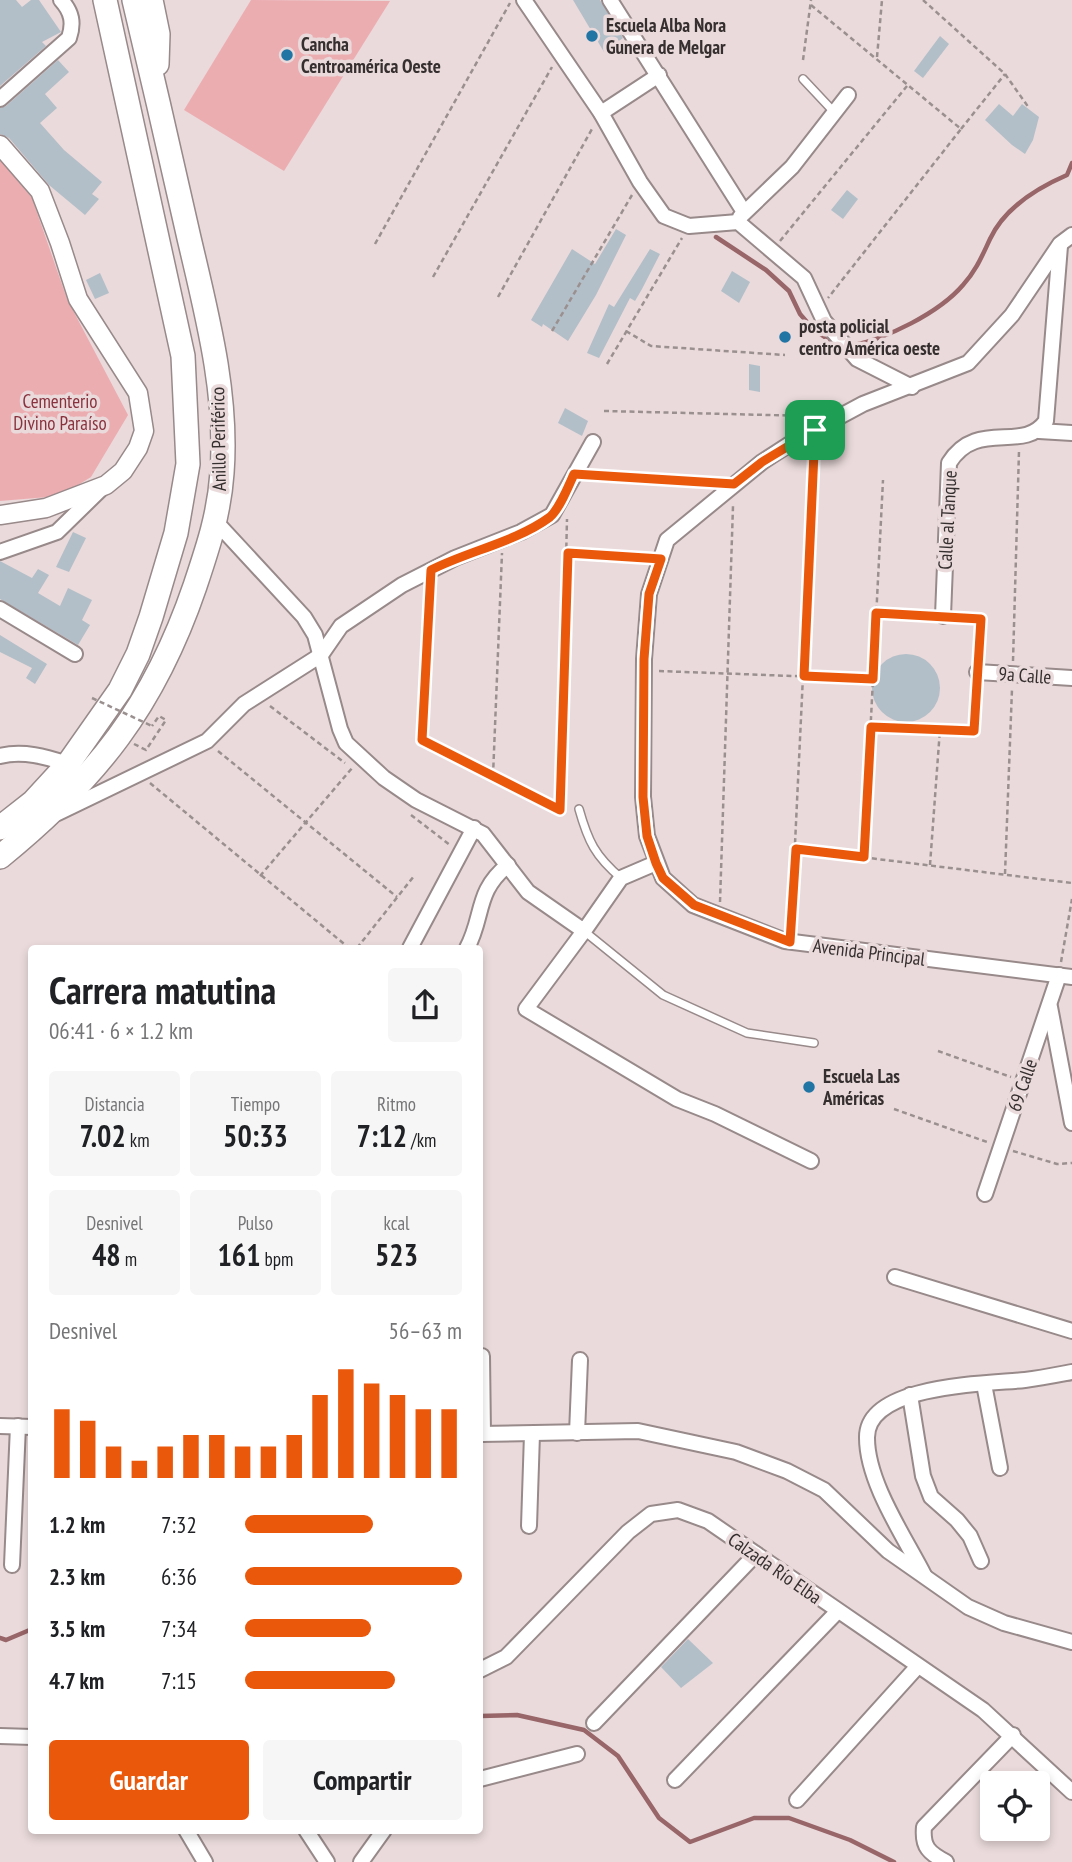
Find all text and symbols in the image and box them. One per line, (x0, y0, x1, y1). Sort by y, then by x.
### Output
place label: Escuela Alba Nora Gunera de Melgar (606, 13, 726, 59)
marker: Escuela Alba Nora Gunera de Melgar (584, 28, 600, 44)
place label: Cancha Centroamérica Oeste (301, 32, 441, 78)
marker: Cancha Centroamérica Oeste (279, 47, 295, 63)
place label: posta policial centro América oeste (799, 314, 940, 360)
marker: posta policial centro América oeste (777, 329, 793, 345)
street label: Anillo Periférico (205, 387, 231, 491)
park label: Cementerio Divino Paraíso (13, 389, 107, 435)
pin (785, 400, 845, 460)
icon: arrive (796, 411, 834, 449)
street label: Calle al Tanque (932, 470, 962, 570)
street label: 9a Calle (998, 661, 1052, 689)
street label: Avenida Principal (812, 933, 927, 971)
text: Carrera matutina (49, 965, 276, 1014)
button: share (388, 968, 462, 1042)
text: 06:41 · 6 × 1.2 km (49, 1016, 193, 1045)
street label: 69 Calle (1002, 1055, 1042, 1114)
place label: Escuela Las Américas (822, 1064, 900, 1110)
marker: Escuela Las Américas (801, 1079, 817, 1095)
text: Distancia (84, 1092, 145, 1116)
text: Tiempo (231, 1092, 280, 1116)
text: Ritmo (377, 1092, 416, 1116)
text: 7.02 (79, 1116, 126, 1155)
text: 50:33 (223, 1116, 288, 1155)
text: 7:12 (357, 1116, 407, 1155)
text: km (126, 1128, 150, 1152)
text: /km (407, 1128, 436, 1152)
text: Desnivel (86, 1211, 143, 1235)
text: Pulso (238, 1211, 273, 1235)
text: kcal (384, 1211, 409, 1235)
text: 48 (92, 1235, 121, 1274)
text: 161 (218, 1235, 261, 1274)
text: 523 (375, 1235, 418, 1274)
text: m (121, 1247, 137, 1271)
text: bpm (261, 1247, 293, 1271)
text: Desnivel (49, 1316, 117, 1345)
text: 56–63 m (389, 1316, 462, 1345)
text: 1.2 km (49, 1510, 105, 1539)
text: 7:32 (161, 1510, 197, 1539)
street label: Calzada Río Elba (724, 1527, 826, 1609)
text: 2.3 km (49, 1562, 105, 1591)
text: 6:36 (161, 1562, 197, 1591)
text: 3.5 km (49, 1614, 105, 1643)
text: 7:34 (161, 1614, 197, 1643)
text: 4.7 km (49, 1666, 104, 1695)
text: 7:15 (161, 1666, 197, 1695)
button: Guardar (49, 1740, 249, 1820)
button: Compartir (263, 1740, 462, 1820)
map controls (980, 1771, 1050, 1841)
button: locate (980, 1771, 1050, 1841)

